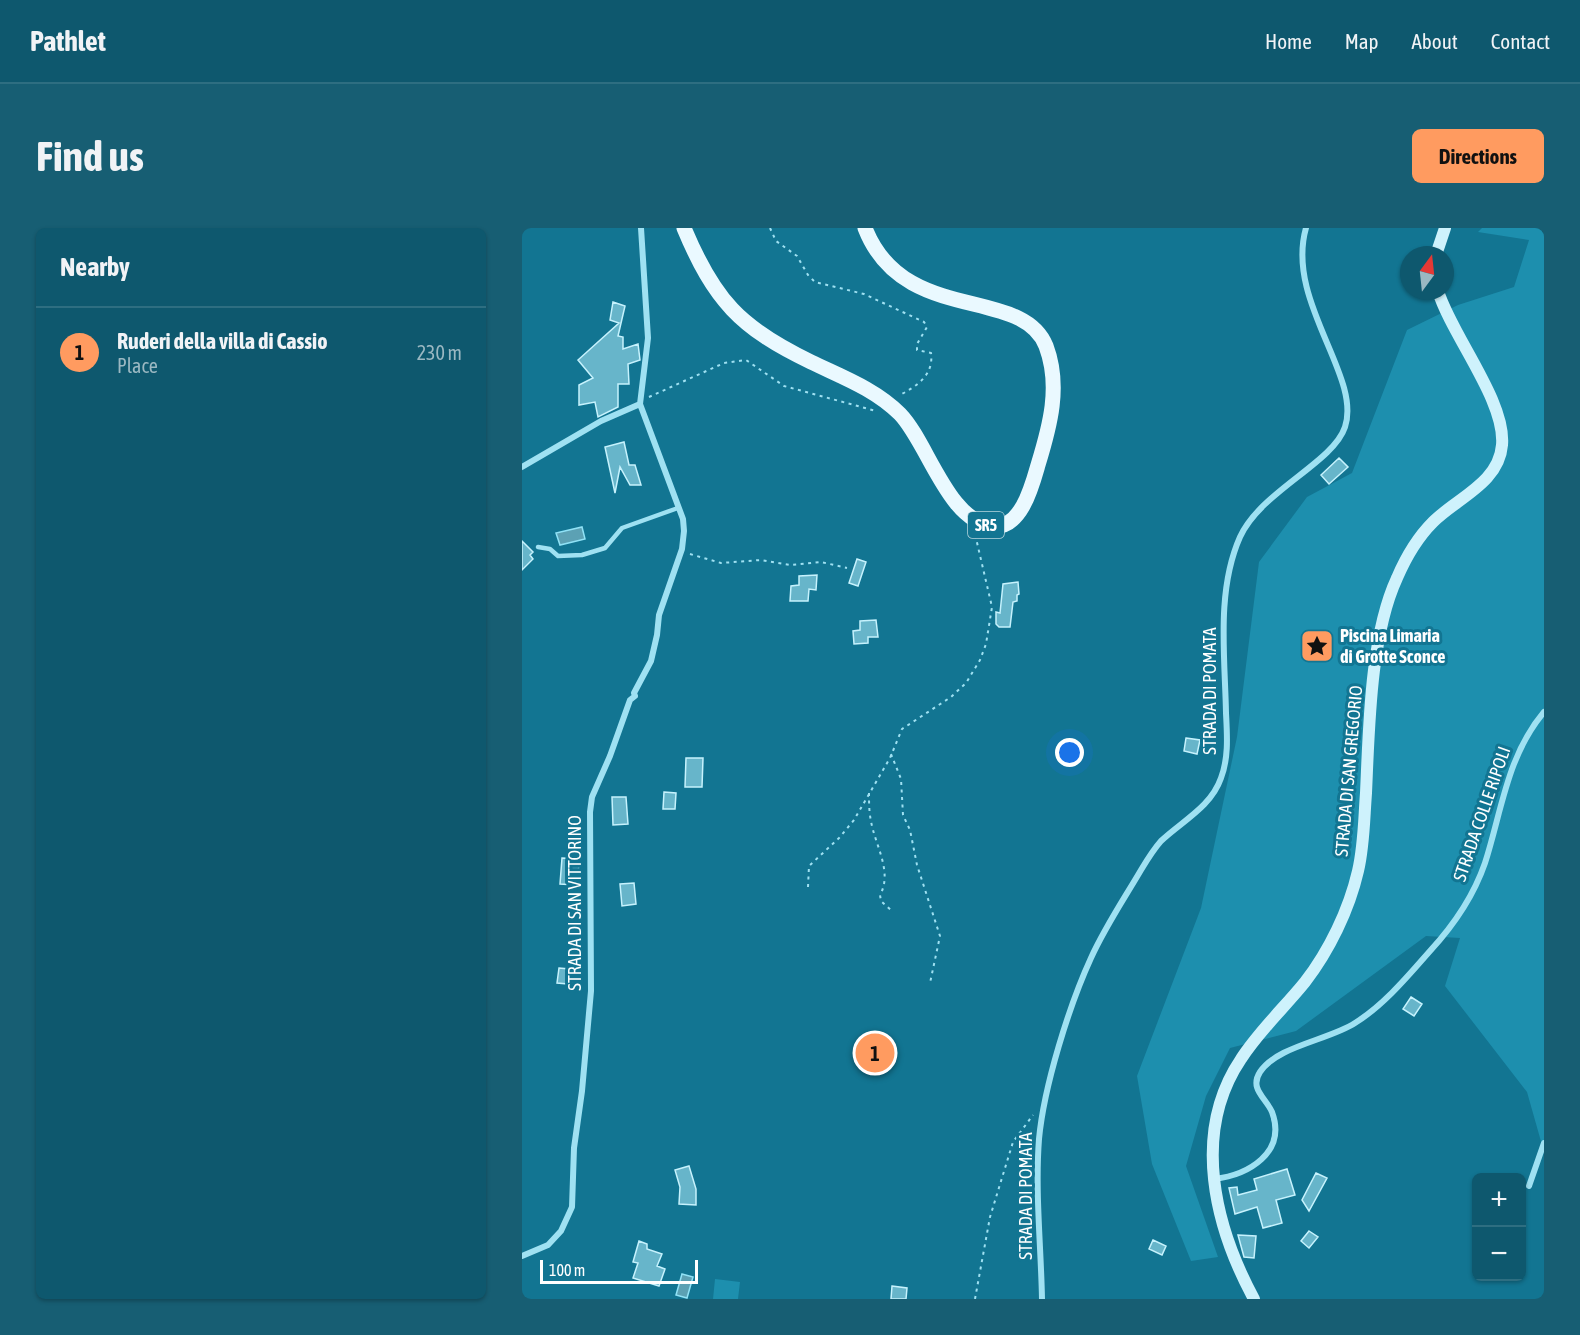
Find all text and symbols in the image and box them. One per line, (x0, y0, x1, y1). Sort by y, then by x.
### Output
text: Pathlet (30, 25, 106, 57)
text: Home (1265, 29, 1312, 53)
text: Map (1345, 29, 1379, 53)
text: About (1412, 29, 1458, 53)
text: Contact (1491, 29, 1550, 53)
button: Directions (1412, 129, 1544, 183)
text: Find us (36, 132, 144, 180)
north arrow (1400, 246, 1454, 300)
text: Nearby (60, 252, 130, 282)
text: Ruderi della villa di Cassio (117, 328, 328, 354)
text: 1 (75, 341, 84, 364)
text: 230 m (417, 341, 462, 364)
text: Place (117, 354, 158, 377)
road number: SR5 (968, 512, 1004, 538)
place label: Piscina Limaria di Grotte Sconce (1340, 625, 1446, 667)
street label: STRADA DI POMATA (1199, 627, 1220, 755)
place icon: Piscina Limaria di Grotte Sconce (1299, 628, 1335, 664)
street label: STRADA DI SAN GREGORIO (1331, 685, 1366, 857)
your location (1055, 738, 1084, 767)
street label: STRADA COLLE RIPOLI (1449, 744, 1514, 884)
street label: STRADA DI SAN VITTORINO (564, 815, 585, 991)
pin: 1 (856, 1030, 894, 1076)
street label: STRADA DI POMATA (1015, 1132, 1036, 1260)
map controls (1472, 1173, 1526, 1281)
button: + (1472, 1173, 1526, 1227)
button: − (1472, 1227, 1526, 1281)
scale bar (540, 1257, 698, 1284)
text: 100 m (549, 1261, 585, 1279)

